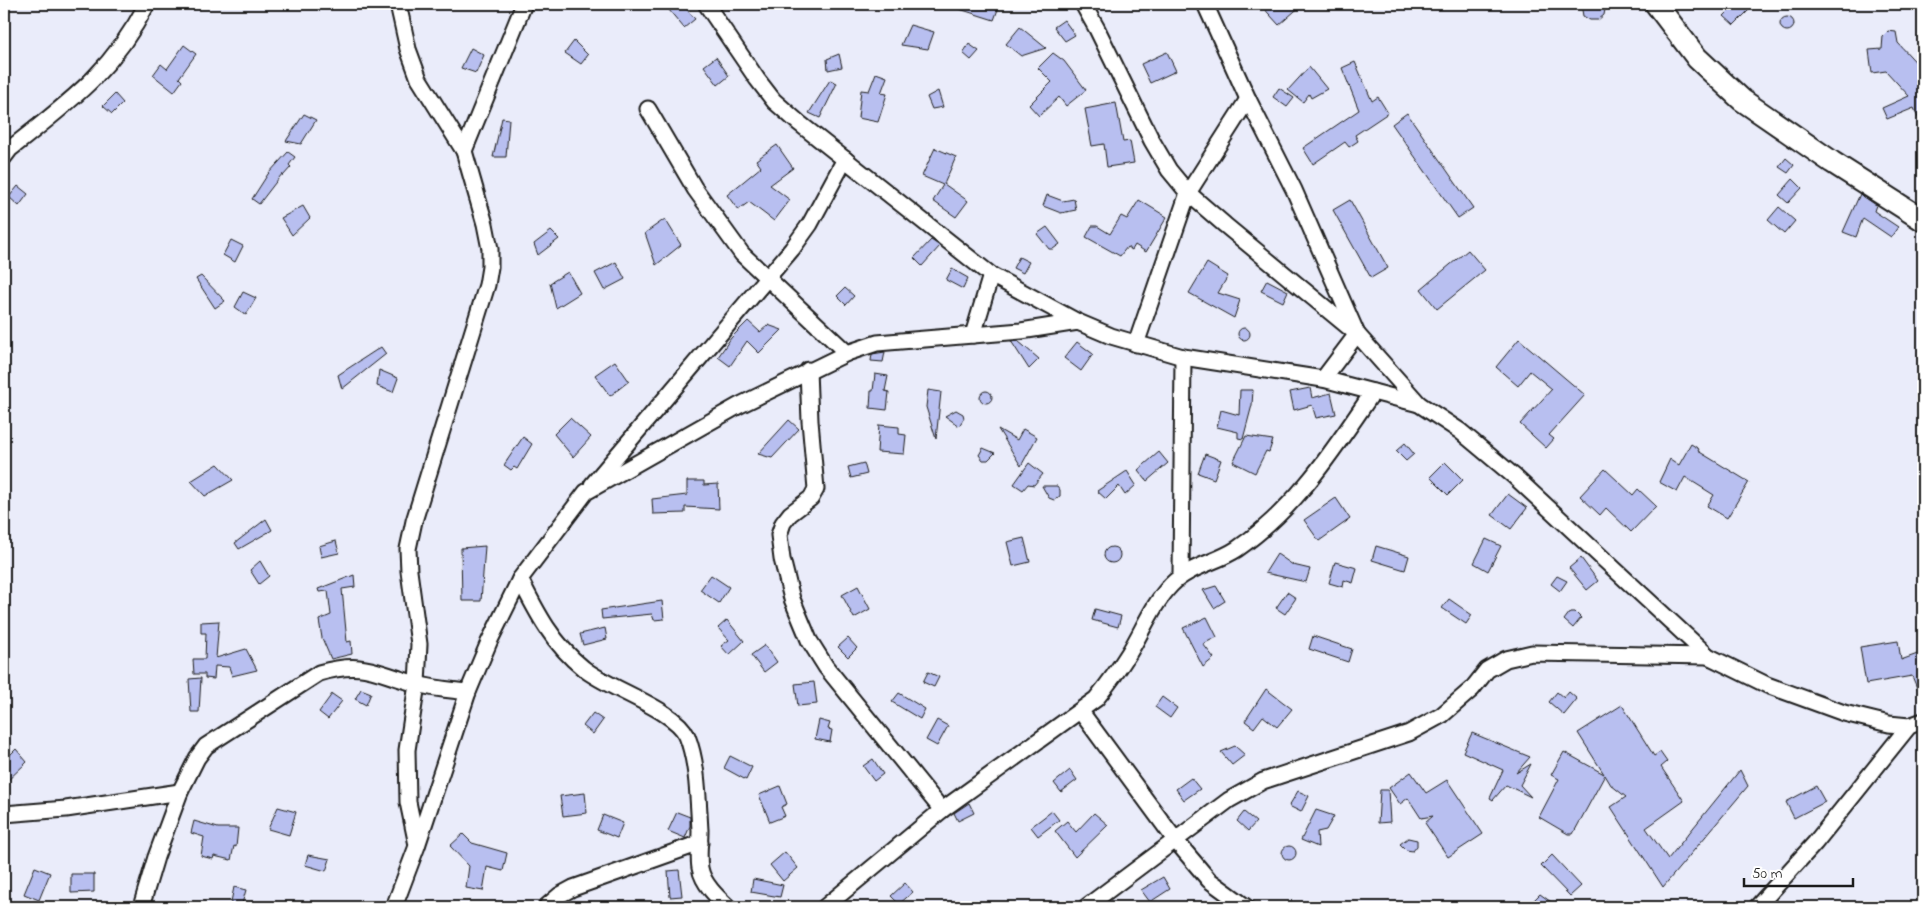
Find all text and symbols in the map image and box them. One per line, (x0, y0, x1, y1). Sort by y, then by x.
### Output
scale bar (1744, 856, 1853, 888)
text: 50 m (1752, 863, 1783, 885)

